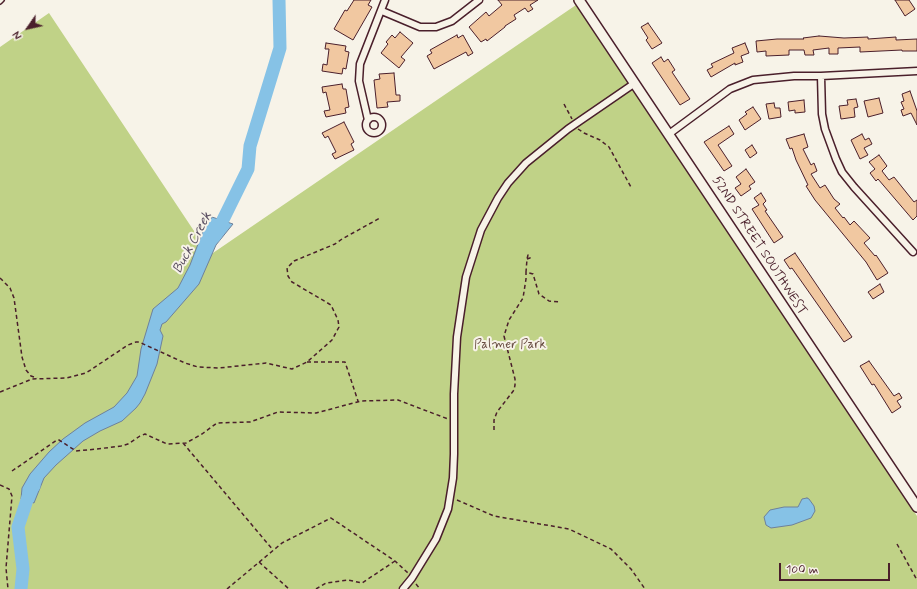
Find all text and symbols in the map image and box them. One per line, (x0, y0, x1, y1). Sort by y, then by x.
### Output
north arrow (8, 8, 48, 48)
text: N (10, 28, 26, 42)
street label: 52ND STREET SOUTHWEST (708, 174, 810, 318)
water label: Buck Creek (170, 209, 216, 277)
park label: Palmer Park (474, 337, 546, 353)
scale bar (781, 555, 892, 581)
text: 100 m (786, 562, 818, 578)

